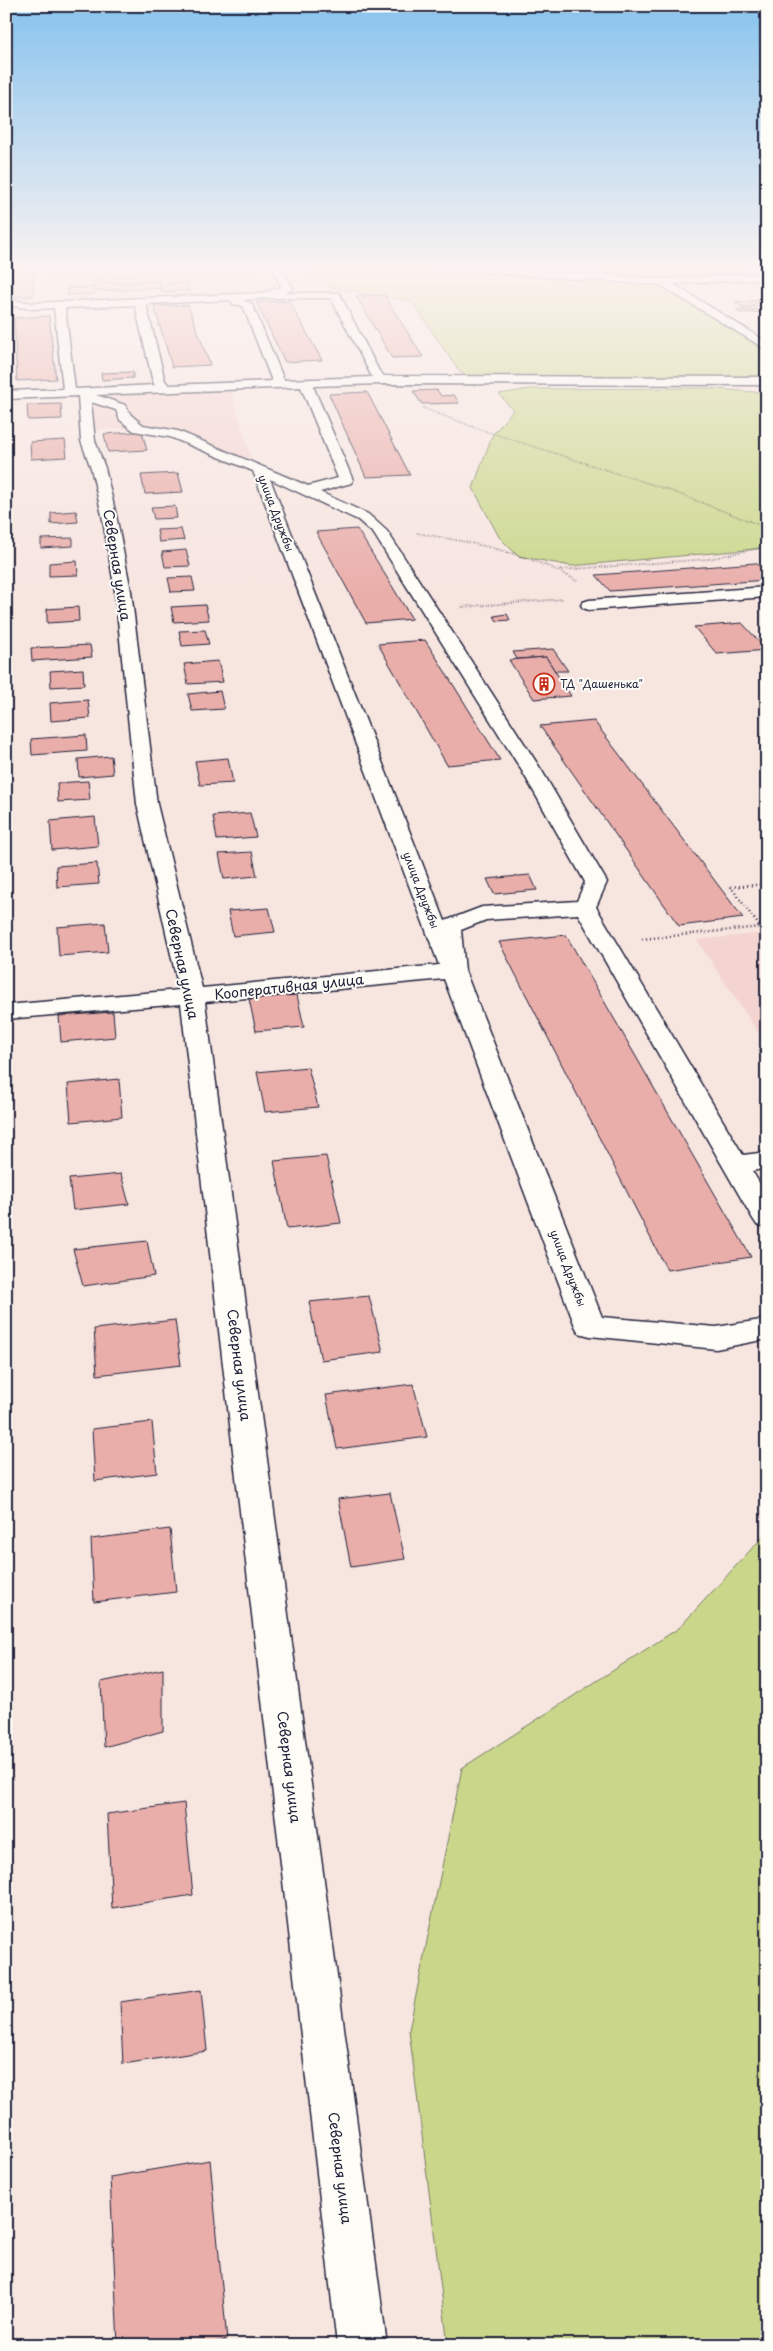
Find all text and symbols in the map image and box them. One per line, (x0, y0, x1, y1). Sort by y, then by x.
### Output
street label: улица Дружбы (254, 472, 299, 554)
street label: Северная улица (98, 508, 137, 622)
building icon: ТД "Дашенька" (532, 672, 556, 696)
place label: ТД "Дашенька" (560, 675, 643, 692)
street label: улица Дружбы (399, 849, 444, 931)
street label: Северная улица (161, 907, 204, 1021)
street label: Кооперативная улица (213, 968, 365, 1005)
street label: улица Дружбы (546, 1227, 591, 1309)
street label: Северная улица (222, 1308, 257, 1422)
street label: Северная улица (272, 1710, 307, 1824)
street label: Северная улица (323, 2111, 358, 2225)

